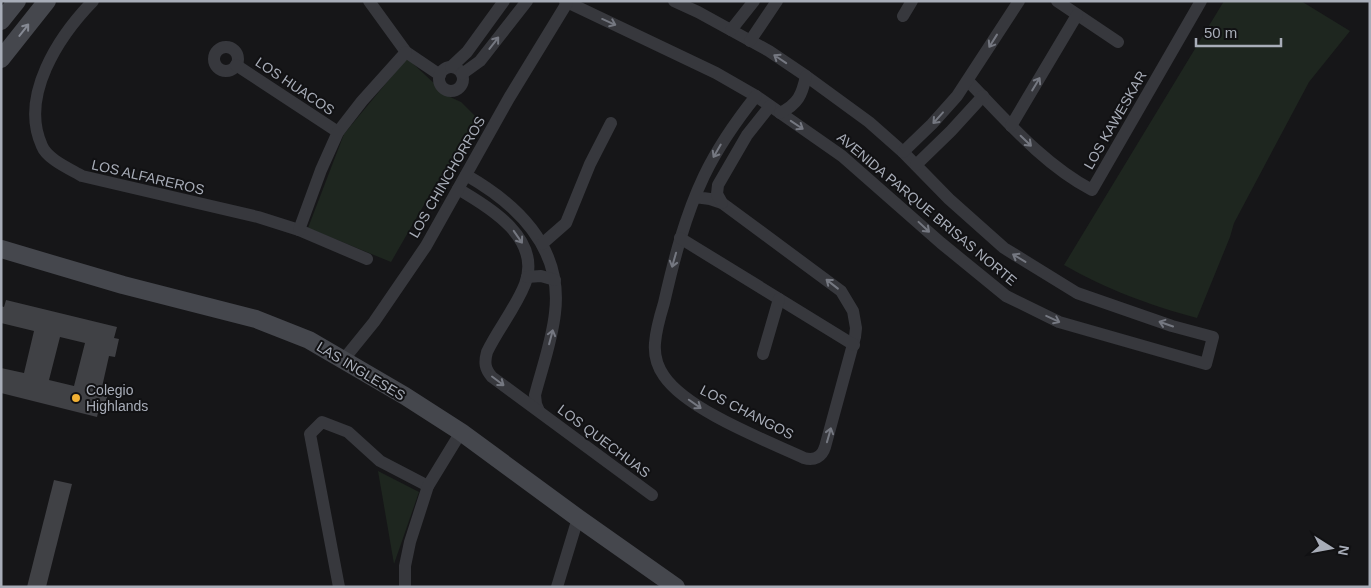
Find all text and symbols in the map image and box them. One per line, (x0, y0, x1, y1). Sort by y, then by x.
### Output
scale bar (1196, 15, 1281, 47)
one-way arrow (601, 18, 616, 27)
one-way arrow (19, 23, 29, 37)
text: 50 m (1204, 24, 1237, 41)
one-way arrow (988, 34, 999, 48)
one-way arrow (489, 37, 500, 50)
street label: LOS HUACOS (252, 54, 338, 118)
one-way arrow (773, 54, 787, 64)
street label: LOS KAWESKAR (1080, 68, 1150, 172)
one-way arrow (1031, 78, 1041, 92)
one-way arrow (932, 112, 944, 125)
street label: LOS CHINCHORROS (406, 113, 488, 241)
one-way arrow (790, 120, 804, 130)
street label: AVENIDA PARQUE BRISAS NORTE (834, 129, 1020, 289)
one-way arrow (1020, 135, 1032, 147)
one-way arrow (712, 143, 722, 158)
street label: LOS ALFAREROS (90, 156, 206, 198)
one-way arrow (917, 221, 930, 233)
one-way arrow (513, 230, 523, 244)
one-way arrow (669, 251, 679, 267)
one-way arrow (1012, 252, 1026, 262)
one-way arrow (825, 279, 839, 289)
one-way arrow (1045, 314, 1060, 324)
one-way arrow (1159, 319, 1175, 328)
one-way arrow (546, 330, 556, 346)
street label: LAS INGLESES (314, 338, 408, 404)
one-way arrow (491, 376, 505, 386)
place label: Colegio Highlands (86, 382, 148, 414)
street label: LOS CHANGOS (698, 382, 796, 442)
marker: Colegio Highlands (70, 392, 82, 404)
one-way arrow (688, 399, 702, 409)
street label: LOS QUECHUAS (555, 401, 653, 481)
one-way arrow (824, 427, 834, 443)
north arrow (1306, 523, 1356, 573)
text: N (1335, 544, 1353, 557)

